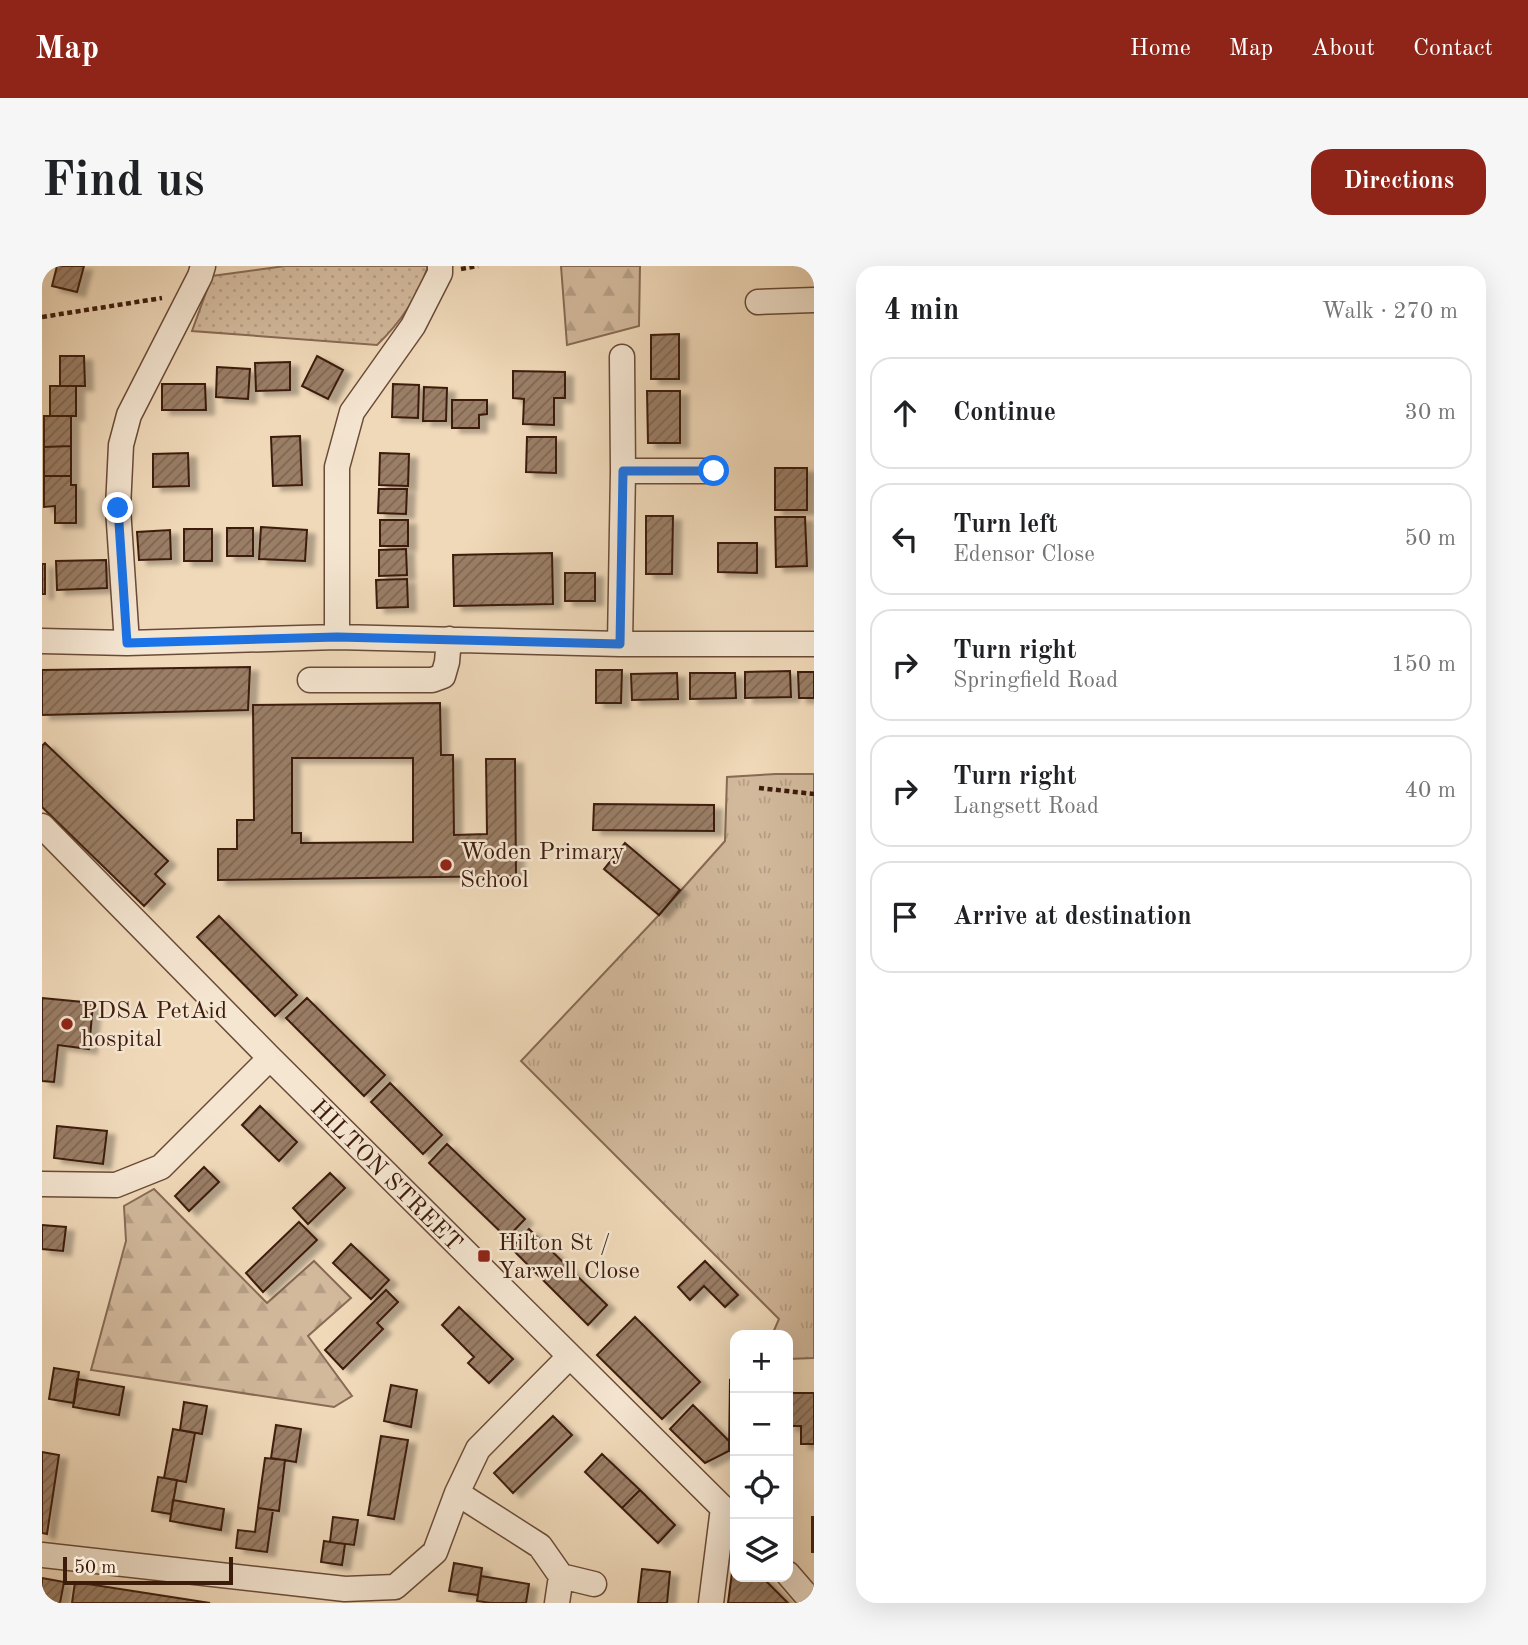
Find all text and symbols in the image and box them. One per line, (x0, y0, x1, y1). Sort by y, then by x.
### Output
text: Map (35, 33, 99, 66)
text: Home (1130, 37, 1191, 61)
text: Map (1229, 37, 1273, 61)
text: About (1311, 37, 1375, 61)
text: Contact (1413, 37, 1493, 61)
button: Directions (1311, 149, 1486, 215)
text: Find us (42, 158, 205, 207)
text: 4 min (884, 296, 959, 326)
text: Walk · 270 m (1322, 300, 1458, 323)
icon: ahead (886, 394, 924, 432)
text: Continue (953, 400, 1056, 426)
text: 30 m (1405, 401, 1456, 424)
route start (698, 455, 729, 486)
route end (102, 492, 133, 523)
text: Turn left (953, 512, 1058, 538)
icon: left (886, 520, 924, 558)
text: 50 m (1405, 527, 1456, 550)
text: Edensor Close (953, 543, 1095, 566)
text: Turn right (953, 638, 1076, 664)
icon: right (886, 646, 924, 684)
text: 150 m (1391, 653, 1456, 676)
text: Springfield Road (953, 669, 1118, 692)
text: Turn right (953, 764, 1076, 790)
icon: right (886, 772, 924, 810)
text: 40 m (1405, 779, 1456, 802)
text: Langsett Road (953, 795, 1099, 818)
place label: Woden Primary School (460, 841, 625, 893)
marker: Woden Primary School (438, 857, 454, 873)
icon: arrive (886, 898, 924, 936)
text: Arrive at destination (953, 904, 1192, 930)
place label: PDSA PetAid hospital (81, 1000, 227, 1052)
marker: PDSA PetAid hospital (59, 1016, 75, 1032)
street label: HILTON STREET (305, 1096, 466, 1257)
place label: Hilton St / Yarwell Close (498, 1232, 640, 1284)
marker: Hilton St / Yarwell Close (476, 1248, 492, 1264)
map controls (730, 1330, 793, 1582)
button: + (730, 1330, 793, 1393)
button: − (730, 1393, 793, 1456)
button: locate (730, 1456, 793, 1519)
button: layers (730, 1519, 793, 1582)
scale bar (63, 1554, 233, 1586)
text: 50 m (74, 1559, 116, 1578)

